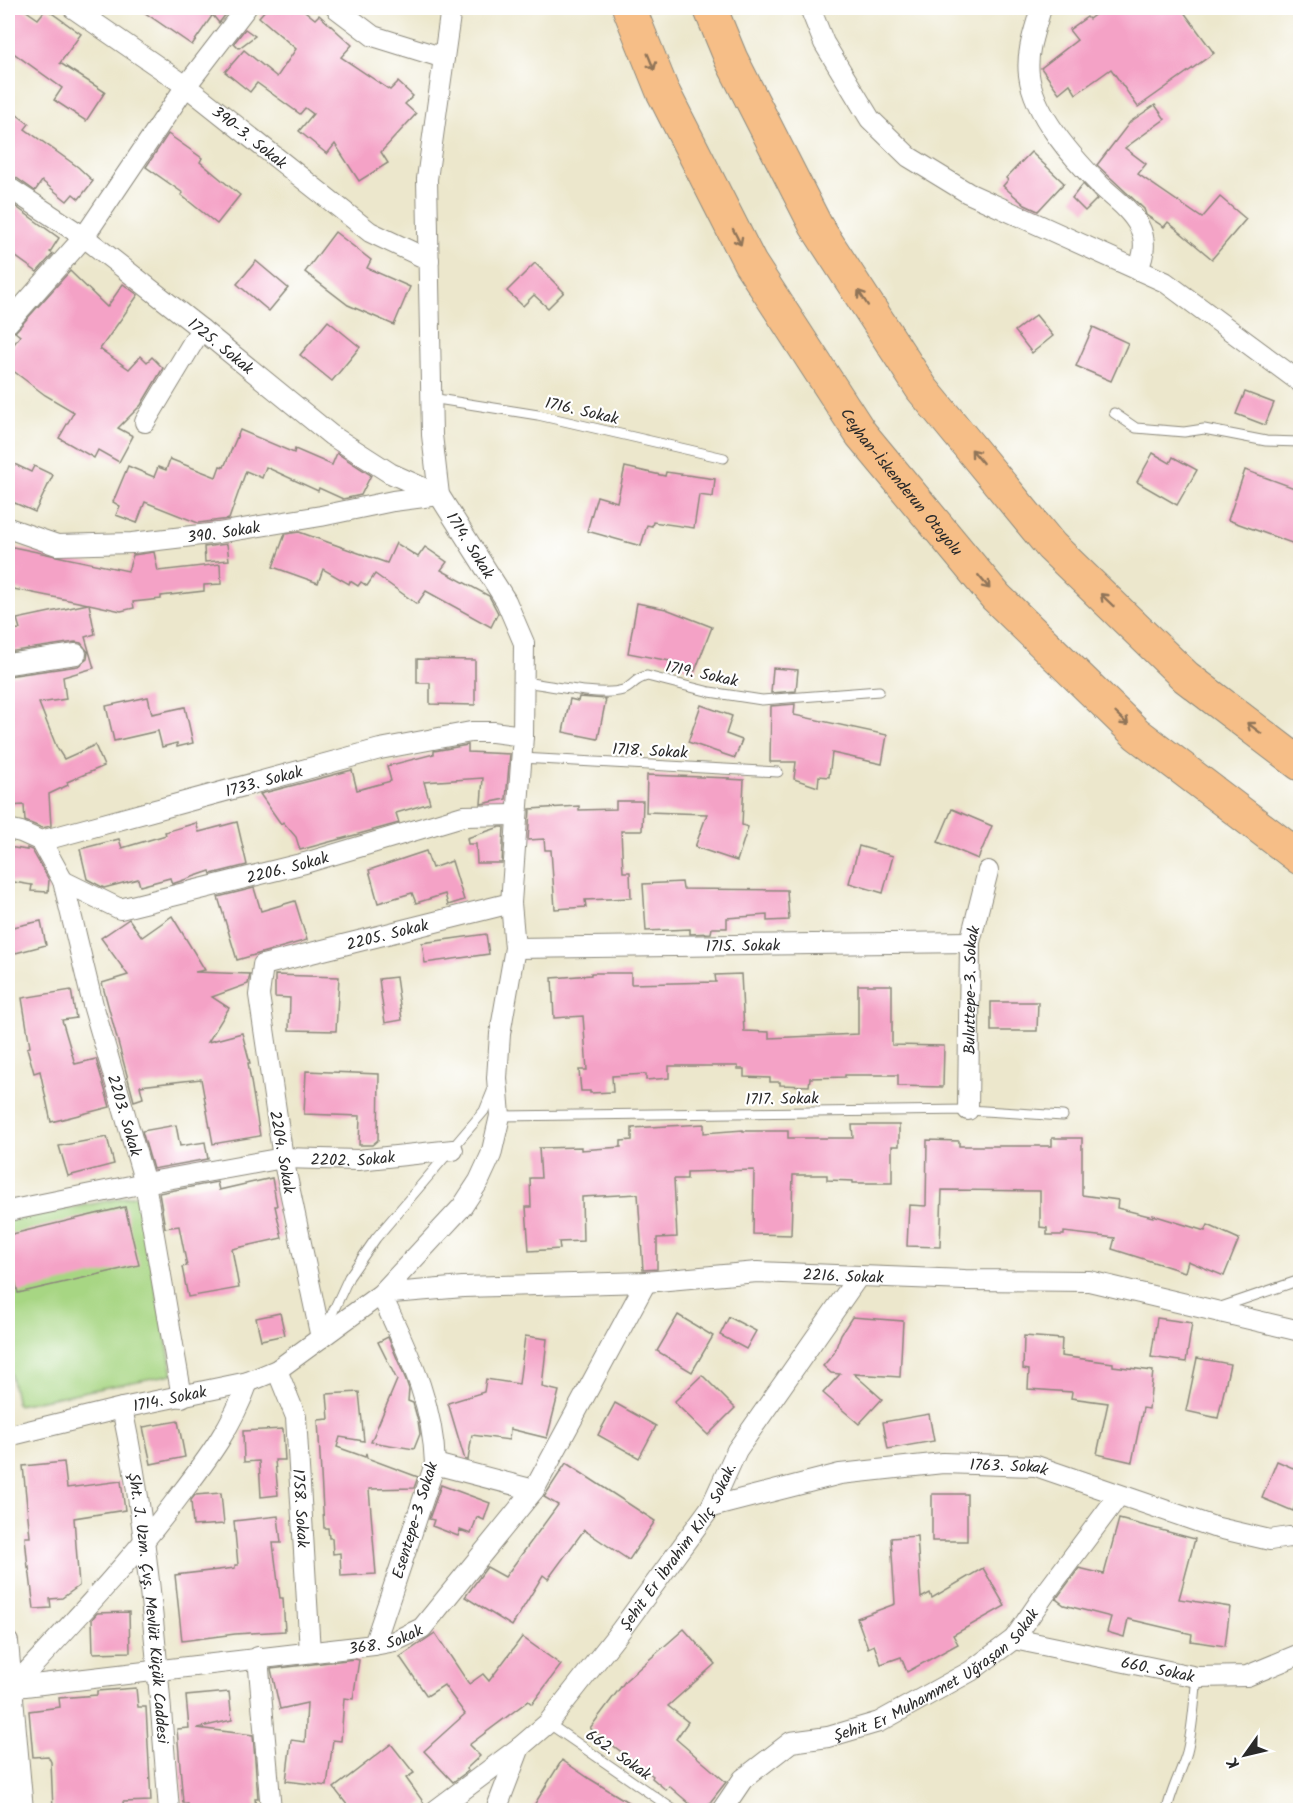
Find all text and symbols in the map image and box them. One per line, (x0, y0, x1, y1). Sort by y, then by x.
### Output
one-way arrow (646, 52, 657, 70)
street label: 390-3. Sokak (206, 100, 292, 176)
one-way arrow (731, 227, 743, 245)
one-way arrow (856, 290, 868, 307)
street label: 1725. Sokak (182, 312, 259, 382)
street label: 1716. Sokak (542, 391, 621, 432)
street label: Ceyhan-İskenderun Otoyolu (833, 403, 968, 562)
one-way arrow (970, 448, 983, 464)
street label: 1714. Sokak (439, 507, 500, 585)
street label: 390. Sokak (186, 515, 262, 551)
one-way arrow (977, 574, 991, 589)
one-way arrow (1100, 593, 1115, 608)
street label: 1719. Sokak (663, 655, 741, 694)
one-way arrow (1115, 712, 1130, 727)
one-way arrow (1246, 722, 1262, 735)
street label: 1718. Sokak (612, 737, 689, 766)
street label: 1733. Sokak (223, 759, 306, 804)
street label: 2206. Sokak (244, 846, 332, 891)
street label: 2205. Sokak (344, 913, 432, 958)
street label: Buluttepe-3. Sokak (958, 923, 988, 1055)
street label: 1715. Sokak (706, 933, 781, 959)
street label: 2203. Sokak (100, 1072, 148, 1160)
street label: 1717. Sokak (745, 1086, 819, 1113)
street label: 2204. Sokak (262, 1109, 301, 1196)
street label: 2202. Sokak (310, 1145, 397, 1174)
street label: 2216. Sokak (802, 1263, 885, 1291)
street label: 1714. Sokak (131, 1380, 210, 1419)
street label: 1763. Sokak (969, 1453, 1052, 1484)
street label: Esentepe-3 Sokak (386, 1458, 445, 1582)
street label: Şehit Er İbrahim Kılıç Sokak. (614, 1459, 743, 1636)
street label: 1758. Sokak (285, 1468, 315, 1549)
street label: Şht. J. Uzm. Çvş. Mevlüt Küçük Caddesi (120, 1471, 175, 1746)
street label: Şehit Er Muhammet Uğraşan Sokak (831, 1603, 1046, 1749)
street label: 368. Sokak (347, 1618, 428, 1662)
street label: 660. Sokak (1119, 1651, 1197, 1690)
street label: 662. Sokak (580, 1723, 657, 1787)
north arrow (1215, 1725, 1275, 1785)
text: K (1221, 1751, 1247, 1774)

